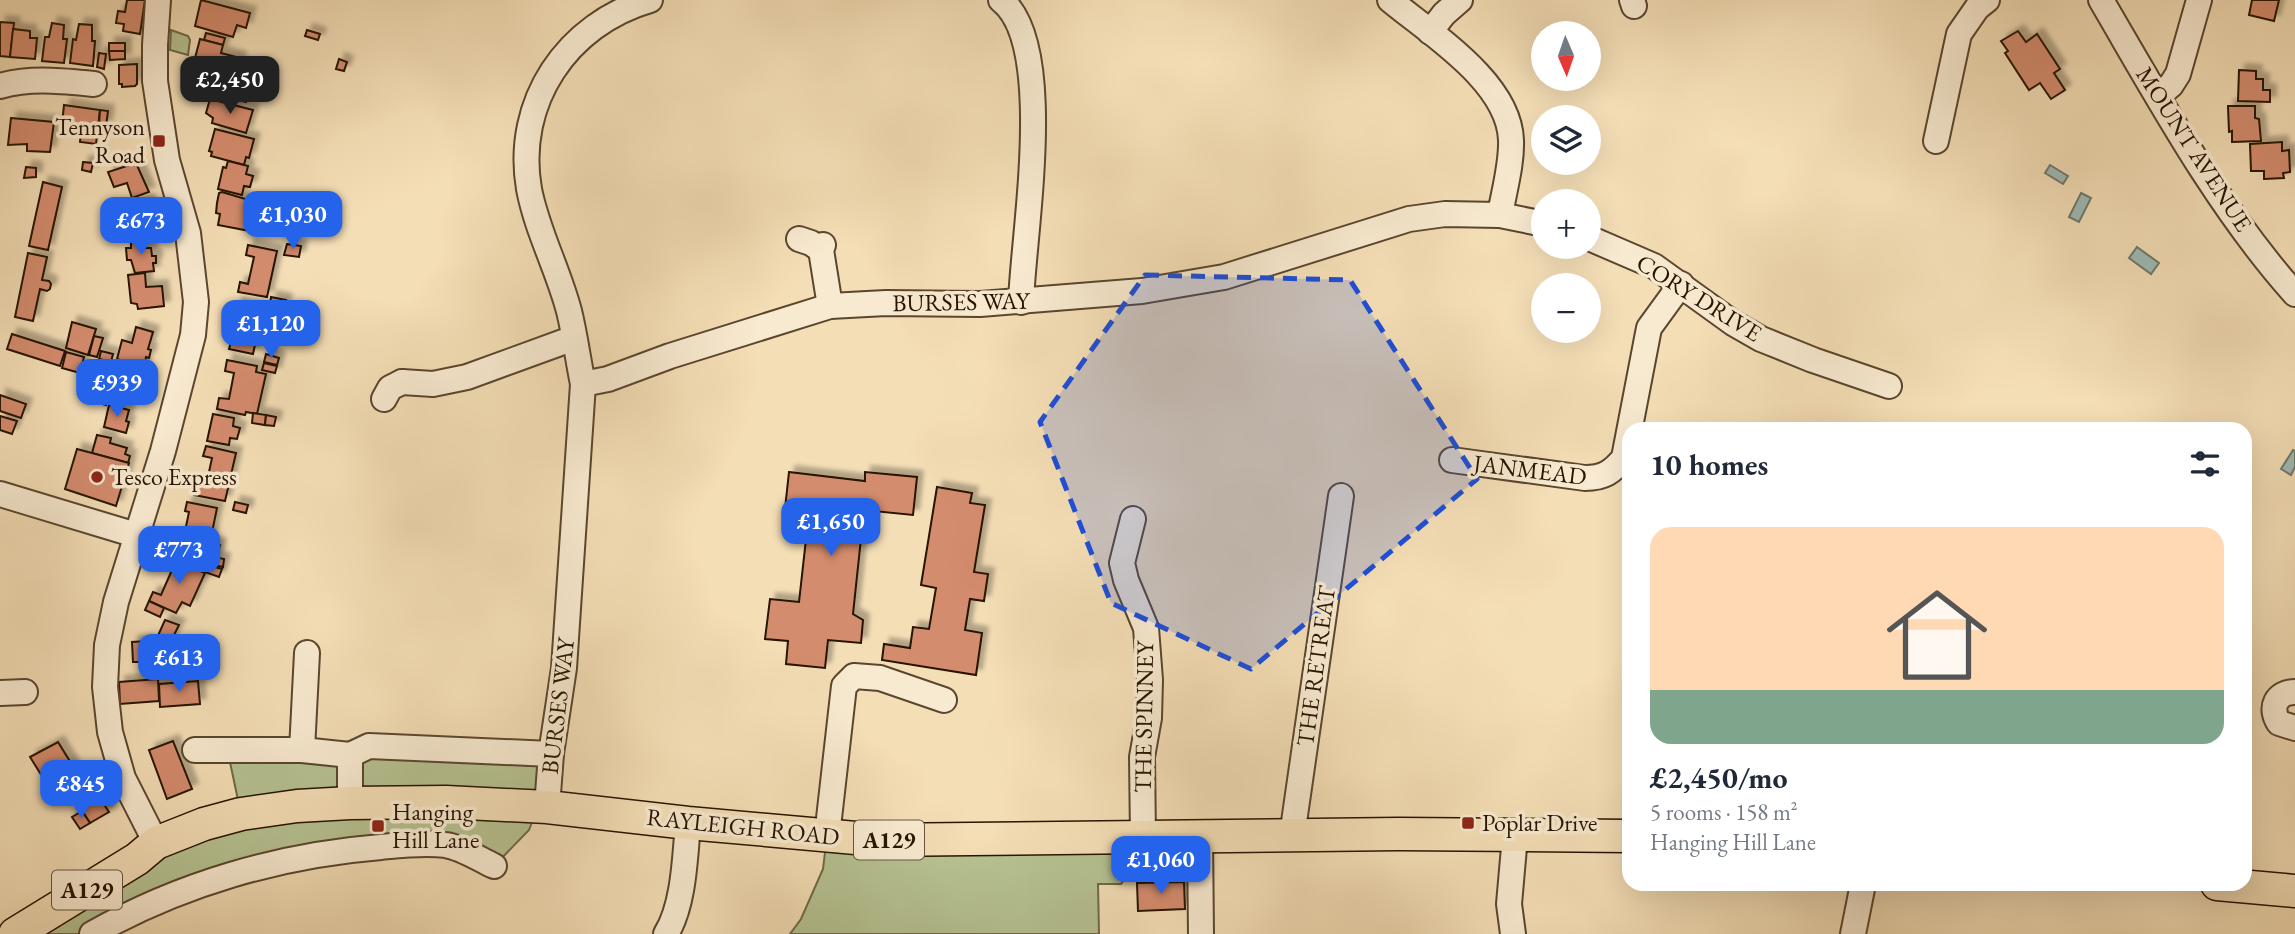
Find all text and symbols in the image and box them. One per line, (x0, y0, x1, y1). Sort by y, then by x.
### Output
north arrow (1531, 21, 1601, 91)
map controls (1531, 21, 1601, 343)
pin: £2,450 (173, 57, 287, 116)
street label: MOUNT AVENUE (2129, 60, 2259, 237)
text: £2,450 (196, 64, 264, 94)
button: layers (1531, 105, 1601, 175)
place label: Tennyson Road (55, 111, 146, 170)
marker: Tennyson Road (151, 133, 167, 149)
button: + (1531, 189, 1601, 259)
pin: £1,030 (236, 191, 350, 251)
pin: £673 (100, 198, 182, 257)
text: £1,030 (259, 199, 327, 229)
text: £673 (116, 205, 166, 235)
street label: CORY DRIVE (1631, 247, 1768, 348)
button: − (1531, 273, 1601, 343)
street label: BURSES WAY (892, 285, 1031, 318)
pin: £1,120 (214, 300, 328, 360)
text: £1,120 (237, 308, 305, 338)
pin: £939 (76, 360, 158, 419)
text: £939 (92, 367, 142, 397)
text: 10 homes (1650, 445, 1768, 484)
icon: filters (2186, 445, 2224, 483)
street label: JANMEAD (1470, 447, 1588, 492)
place label: Tesco Express (111, 461, 237, 492)
marker: Tesco Express (89, 469, 105, 485)
pin: £1,650 (774, 498, 888, 558)
text: £1,650 (797, 506, 865, 536)
pin: £773 (138, 526, 220, 586)
text: £773 (154, 534, 204, 564)
icon: home (1874, 572, 2000, 698)
street label: THE RETREAT (1289, 583, 1342, 748)
pin: £613 (138, 634, 220, 694)
street label: BURSES WAY (534, 635, 581, 776)
street label: THE SPINNEY (1127, 640, 1160, 793)
text: £613 (154, 642, 204, 672)
text: £2,450/mo (1650, 758, 1788, 797)
pin: £845 (40, 760, 122, 820)
text: £845 (56, 768, 106, 798)
place label: Hanging Hill Lane (392, 796, 479, 855)
text: 5 rooms · 158 m² (1650, 797, 1798, 827)
street label: RAYLEIGH ROAD (645, 801, 841, 852)
place label: Poplar Drive (1482, 807, 1597, 838)
marker: Poplar Drive (1460, 815, 1476, 831)
marker: Hanging Hill Lane (370, 818, 386, 834)
road number: A129 (854, 820, 924, 860)
text: Hanging Hill Lane (1650, 827, 1816, 857)
pin: £1,060 (1104, 836, 1218, 896)
text: £1,060 (1127, 844, 1195, 874)
road number: A129 (52, 870, 122, 909)

